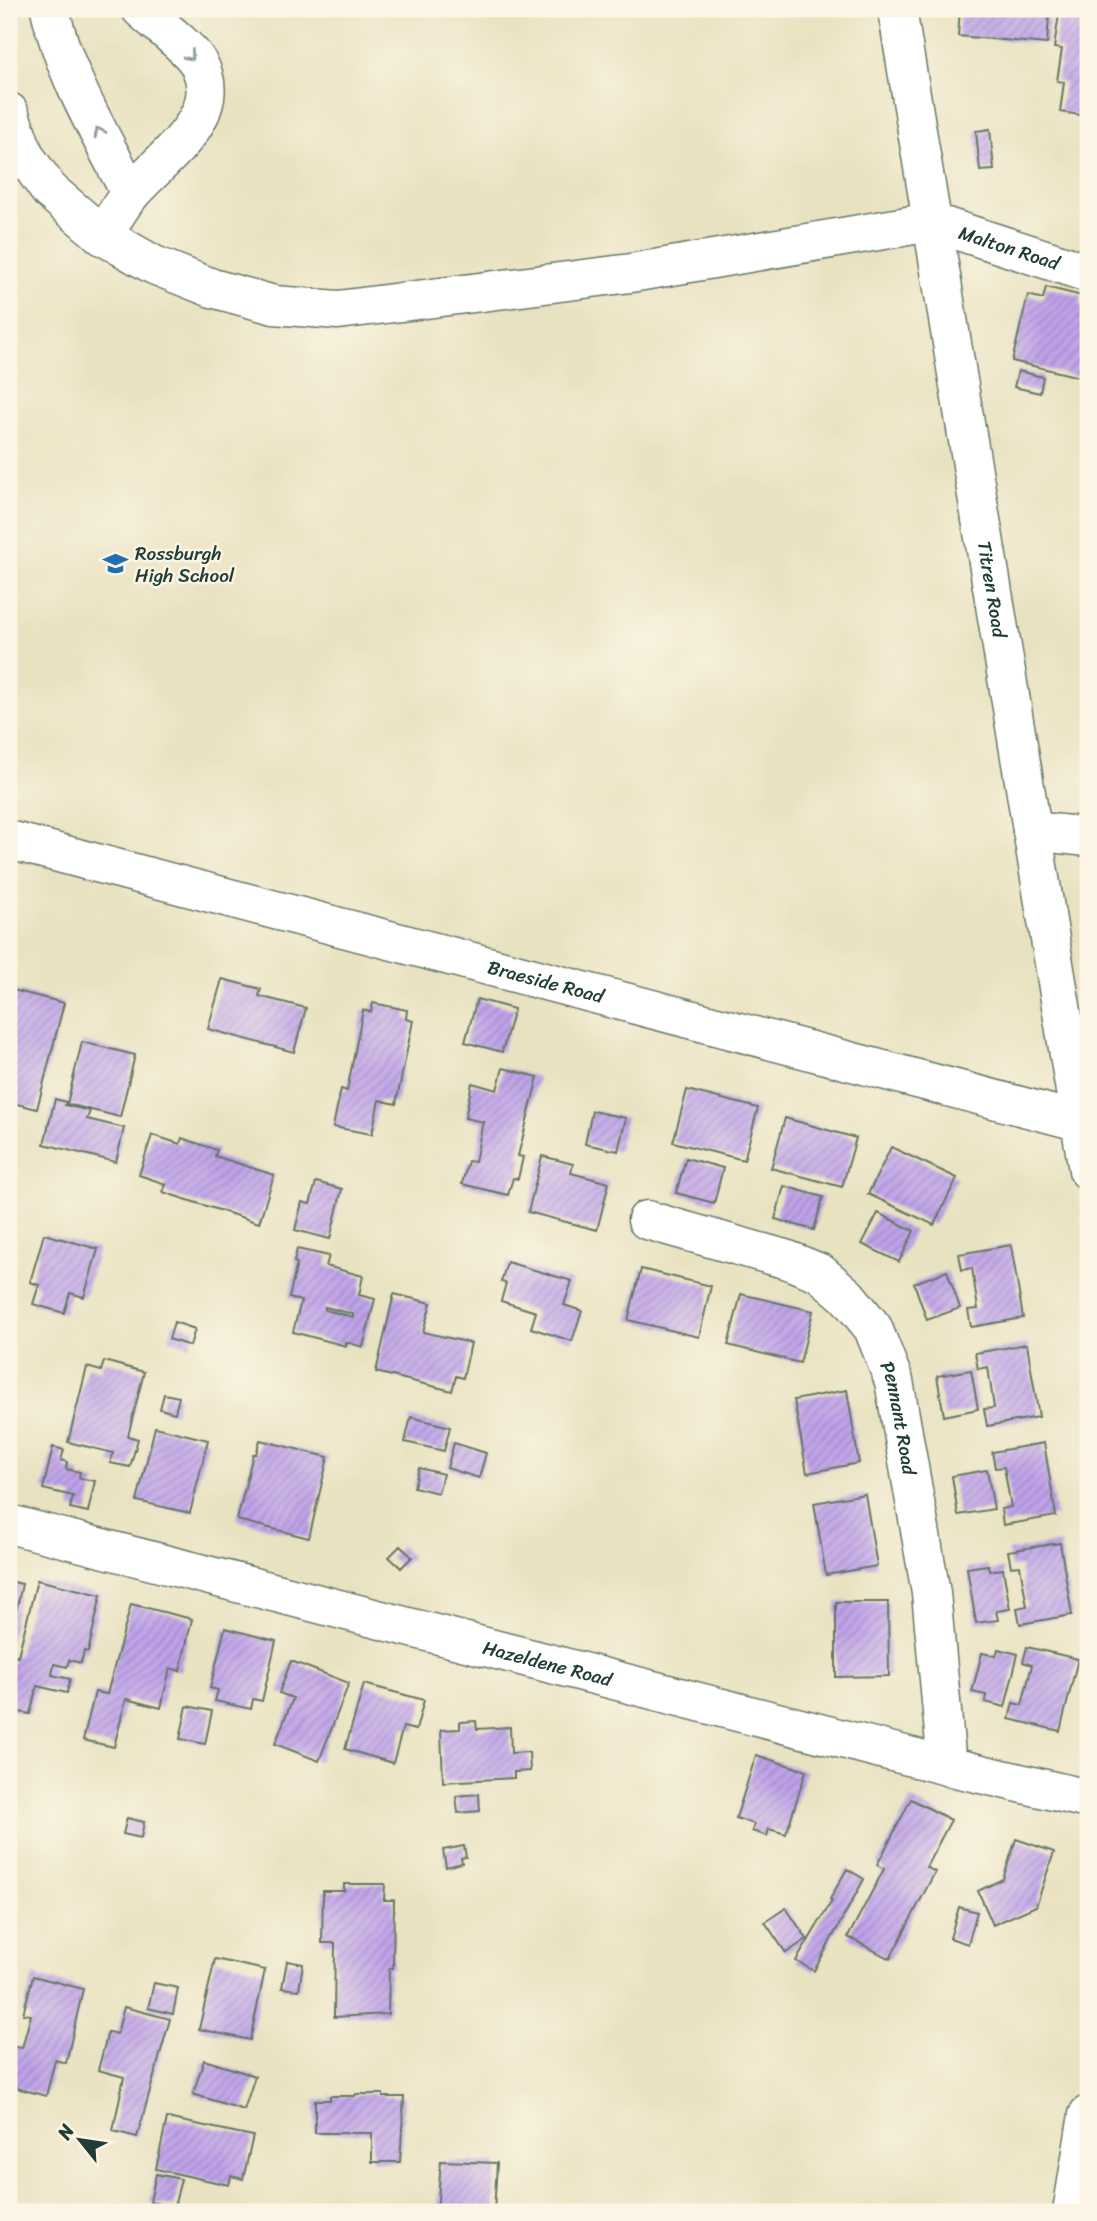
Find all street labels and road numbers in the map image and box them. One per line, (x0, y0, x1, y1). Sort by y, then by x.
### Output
street label: Malton Road (954, 216, 1066, 280)
street label: Titren Road (968, 538, 1016, 642)
street label: Braeside Road (484, 951, 609, 1013)
street label: Pennant Road (871, 1356, 926, 1478)
street label: Hazeldene Road (479, 1631, 616, 1696)

